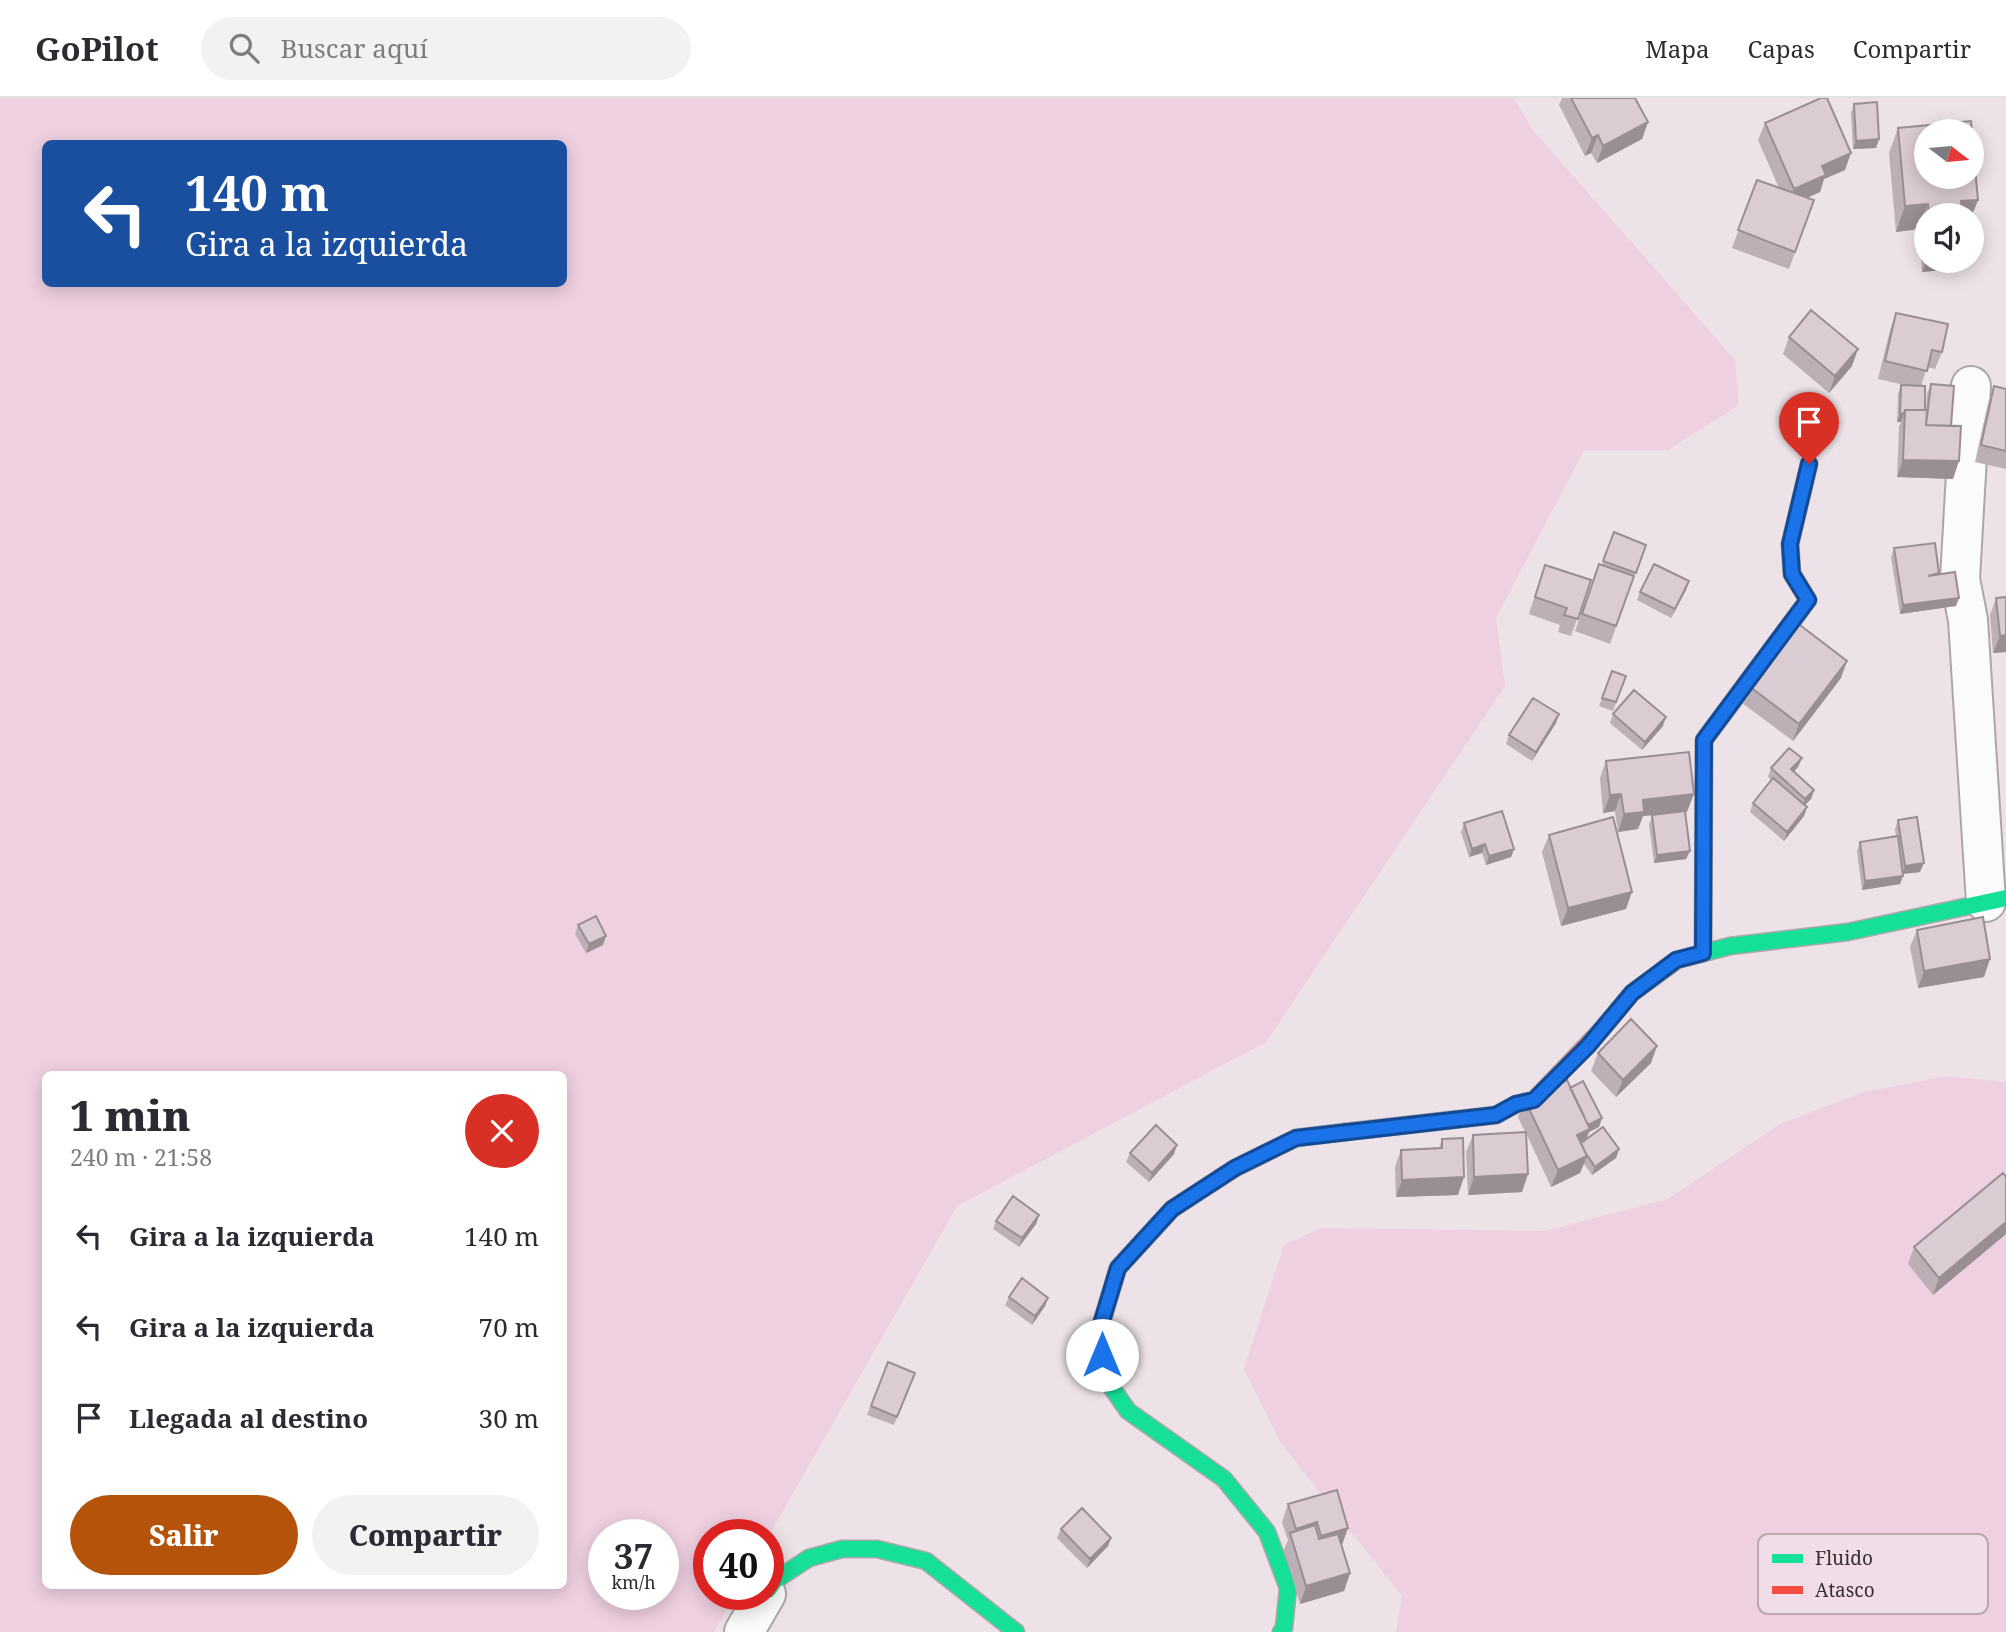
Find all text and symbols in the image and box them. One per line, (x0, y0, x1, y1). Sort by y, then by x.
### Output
search box (201, 17, 691, 80)
text: GoPilot (35, 26, 159, 71)
icon: search (225, 29, 263, 67)
text: Buscar aquí (281, 30, 428, 66)
text: Mapa (1645, 32, 1709, 65)
text: Capas (1747, 32, 1815, 65)
text: Compartir (1853, 32, 1971, 65)
north arrow (1914, 119, 1984, 189)
map controls (1914, 119, 1984, 273)
text: 140 m (185, 159, 329, 225)
icon: left (70, 168, 161, 259)
button: sound (1914, 203, 1984, 273)
text: Gira a la izquierda (185, 222, 468, 265)
pin (1779, 392, 1839, 464)
icon: arrive (1790, 403, 1828, 441)
text: 1 min (70, 1086, 191, 1143)
button: close (465, 1094, 539, 1168)
text: 240 m · 21:58 (70, 1141, 212, 1173)
icon: left (70, 1217, 108, 1255)
text: Gira a la izquierda (129, 1218, 375, 1254)
text: 140 m (464, 1218, 539, 1254)
icon: left (70, 1308, 108, 1346)
text: Gira a la izquierda (129, 1309, 375, 1345)
text: 70 m (479, 1309, 539, 1345)
position arrow (1065, 1318, 1139, 1392)
icon: arrive (70, 1399, 108, 1437)
text: Llegada al destino (129, 1400, 368, 1436)
text: 30 m (479, 1400, 539, 1436)
button: Salir (70, 1495, 298, 1575)
button: Compartir (312, 1495, 539, 1575)
speed limit sign: 40 (693, 1519, 784, 1610)
text: 37 (614, 1532, 653, 1579)
legend (1758, 1534, 1988, 1614)
text: Fluido (1815, 1545, 1873, 1571)
text: km/h (611, 1570, 656, 1594)
text: Atasco (1815, 1577, 1875, 1603)

